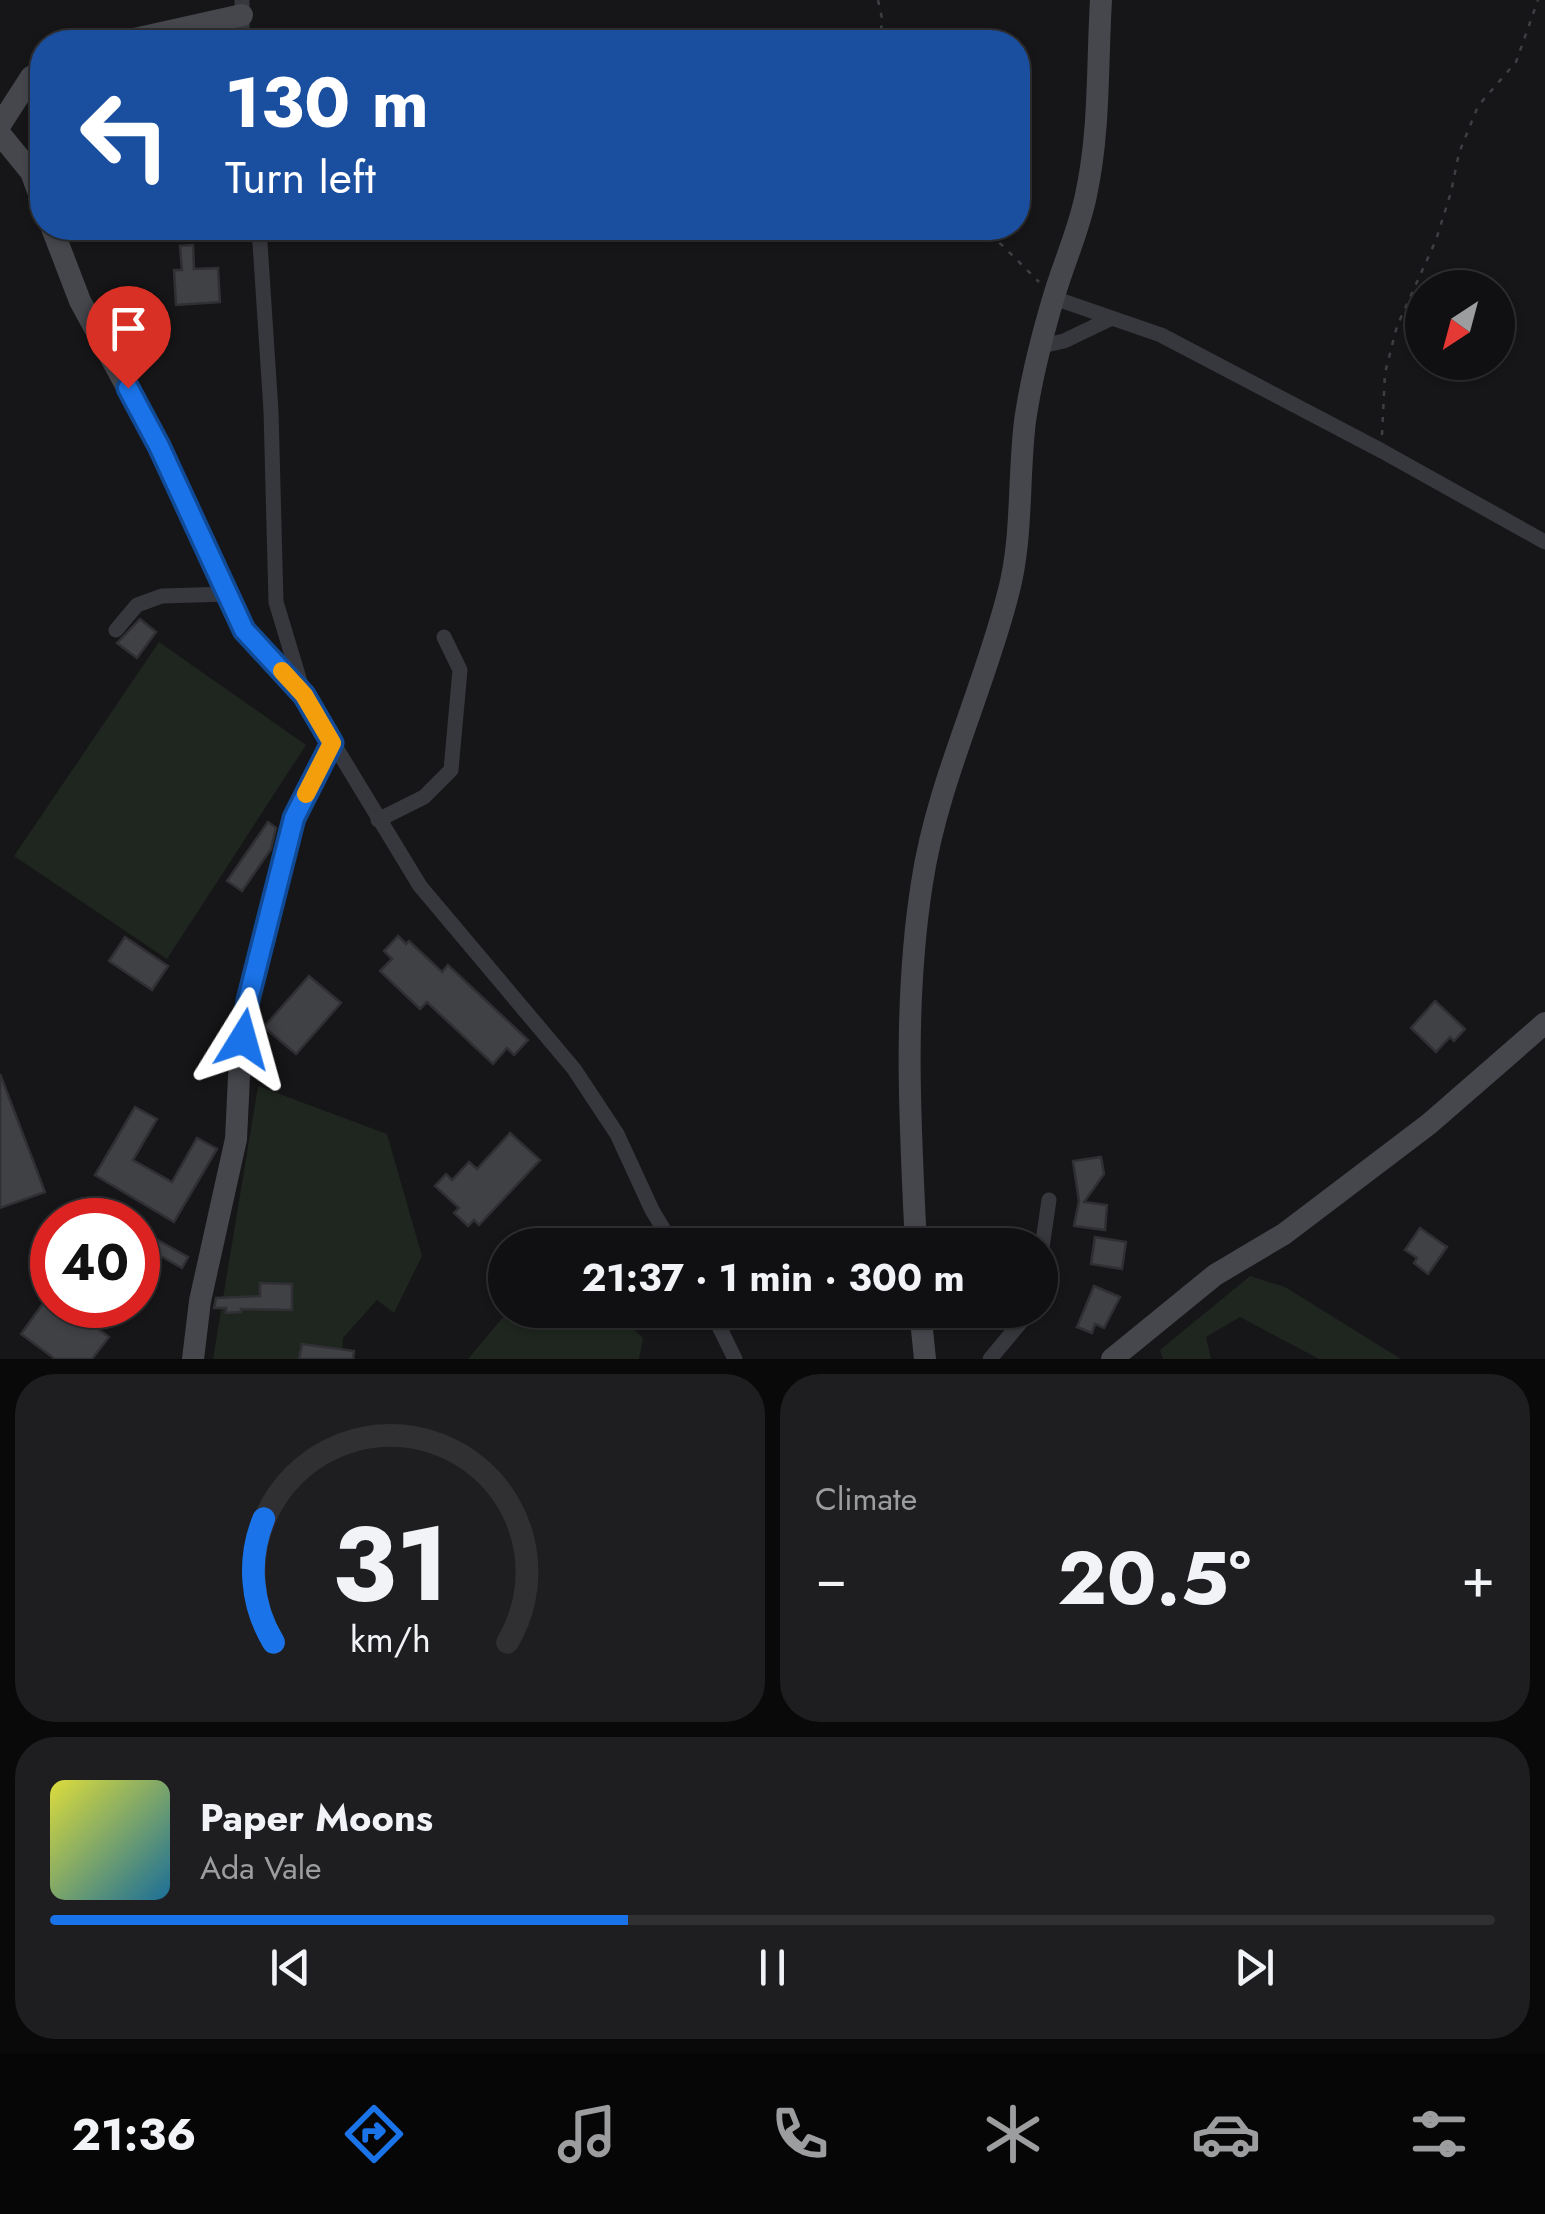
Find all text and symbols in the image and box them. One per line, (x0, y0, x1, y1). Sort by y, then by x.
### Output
text: 130 m (225, 52, 429, 153)
icon: left (60, 70, 190, 200)
text: Turn left (225, 145, 376, 210)
north arrow (1405, 270, 1515, 380)
map controls (1405, 270, 1515, 380)
pin (86, 286, 171, 389)
icon: arrive (101, 301, 156, 356)
position arrow (191, 987, 295, 1091)
speed limit sign: 40 (30, 1198, 160, 1328)
text: 21:37 · 1 min · 300 m (581, 1250, 965, 1305)
text: Climate (815, 1476, 917, 1522)
text: 31 (331, 1489, 449, 1639)
text: 20.5° (1057, 1524, 1251, 1632)
text: − (815, 1538, 847, 1618)
text: + (1461, 1538, 1495, 1618)
text: km/h (350, 1614, 430, 1665)
text: Paper Moons (200, 1790, 433, 1845)
text: Ada Vale (200, 1845, 322, 1891)
icon: previous (263, 1940, 318, 1995)
icon: pause (745, 1940, 800, 1995)
icon: next (1227, 1940, 1282, 1995)
icon: directions (339, 2099, 409, 2169)
icon: music (552, 2099, 622, 2169)
icon: phone (765, 2099, 835, 2169)
icon: climate (978, 2099, 1048, 2169)
icon: car (1191, 2099, 1261, 2169)
icon: filters (1404, 2099, 1474, 2169)
text: 21:36 (71, 2102, 196, 2167)

